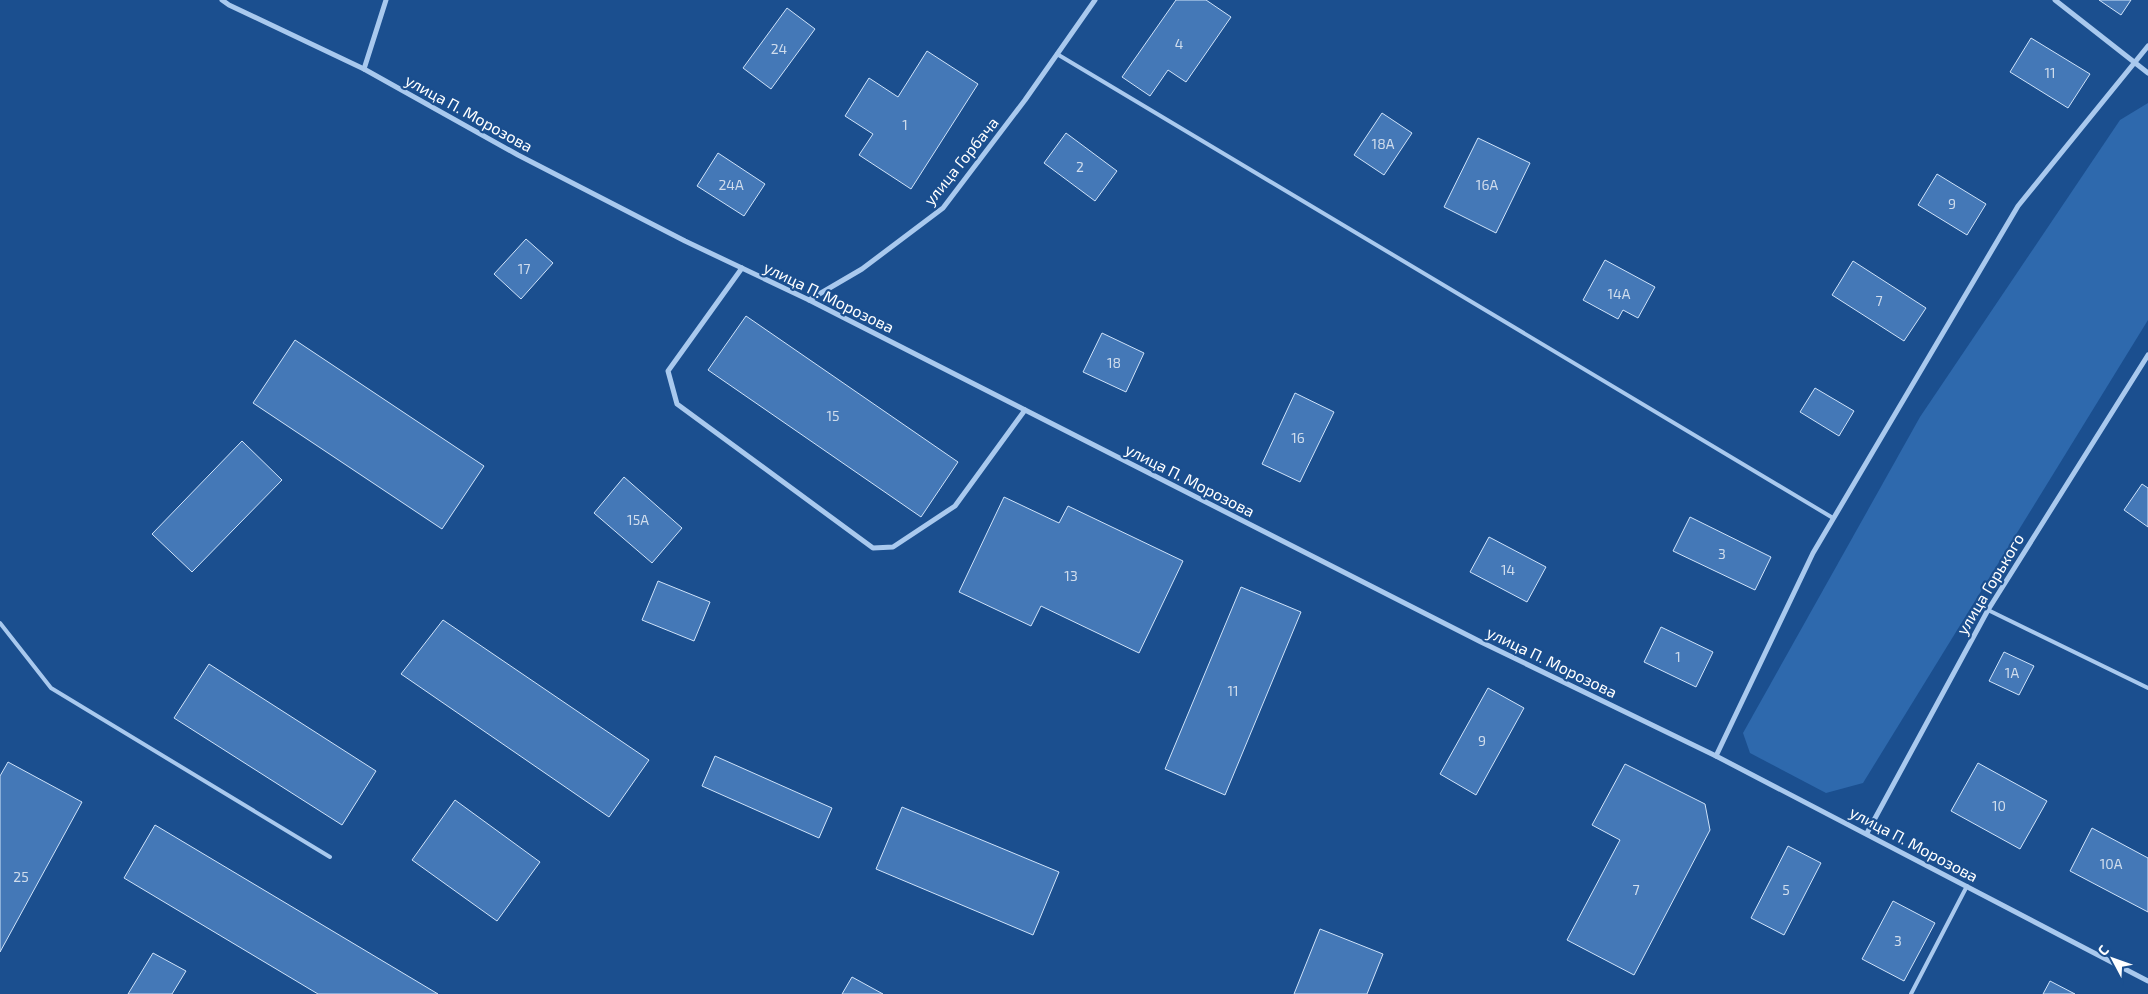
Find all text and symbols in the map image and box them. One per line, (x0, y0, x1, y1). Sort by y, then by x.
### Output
house number: 4 (1175, 35, 1183, 52)
house number: 24 (771, 40, 787, 57)
house number: 11 (2044, 64, 2056, 81)
street label: улица П. Морозова (402, 70, 536, 156)
street label: улица Горбача (919, 113, 1003, 209)
house number: 1 (902, 116, 908, 133)
house number: 18А (1372, 135, 1395, 152)
house number: 2 (1076, 158, 1084, 175)
house number: 24А (718, 176, 744, 193)
house number: 16А (1476, 176, 1498, 193)
house number: 9 (1948, 195, 1956, 212)
street label: улица П. Морозова (761, 257, 897, 337)
house number: 17 (518, 260, 530, 277)
house number: 14А (1608, 285, 1631, 302)
house number: 7 (1875, 292, 1883, 309)
house number: 18 (1107, 354, 1121, 371)
house number: 15 (826, 407, 840, 424)
house number: 16 (1291, 429, 1305, 446)
street label: улица П. Морозова (1122, 439, 1258, 521)
house number: 15А (627, 511, 649, 528)
street label: улица Горького (1952, 530, 2028, 638)
house number: 3 (1718, 545, 1726, 562)
house number: 14 (1501, 561, 1515, 578)
house number: 13 (1064, 567, 1078, 584)
street label: улица П. Морозова (1484, 622, 1620, 702)
house number: 1 (1675, 648, 1681, 665)
house number: 1А (2005, 664, 2019, 681)
house number: 11 (1227, 682, 1239, 699)
house number: 9 (1478, 732, 1486, 749)
house number: 10 (1992, 797, 2006, 814)
street label: улица П. Морозова (1846, 802, 1982, 886)
house number: 10А (2100, 855, 2123, 872)
house number: 25 (13, 868, 29, 885)
house number: 7 (1632, 881, 1640, 898)
house number: 5 (1782, 881, 1790, 898)
house number: 3 (1894, 932, 1902, 949)
north arrow (2088, 934, 2138, 984)
text: С (2094, 941, 2112, 959)

